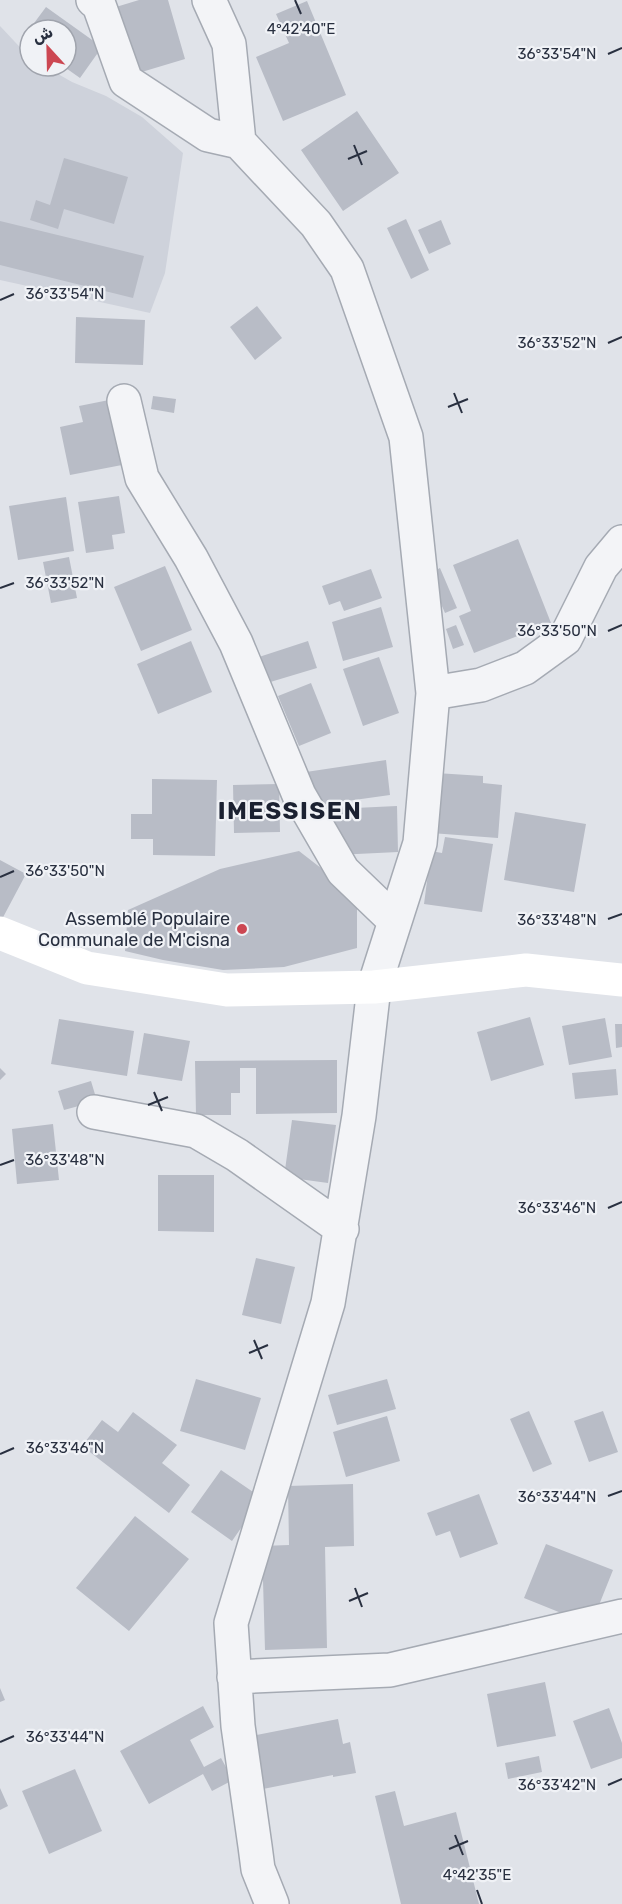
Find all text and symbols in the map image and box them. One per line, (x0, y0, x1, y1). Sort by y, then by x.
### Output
north arrow (18, 18, 78, 78)
text: 4°42'40"E (267, 20, 335, 38)
text: ش (30, 22, 56, 47)
text: 36°33'54"N (517, 45, 597, 63)
text: 36°33'54"N (25, 285, 105, 303)
text: 36°33'52"N (518, 334, 596, 352)
text: 36°33'52"N (26, 574, 104, 592)
text: 36°33'50"N (517, 622, 597, 640)
district label: IMESSISEN (218, 797, 362, 825)
text: 36°33'50"N (25, 862, 105, 880)
place label: Assemblé Populaire Communale de M'cisna (38, 908, 230, 951)
text: 36°33'48"N (517, 911, 597, 929)
marker: Assemblé Populaire Communale de M'cisna (235, 922, 249, 936)
text: 36°33'48"N (25, 1151, 105, 1169)
text: 36°33'46"N (518, 1199, 596, 1217)
text: 36°33'46"N (26, 1439, 104, 1457)
text: 36°33'44"N (518, 1488, 596, 1506)
text: 36°33'44"N (26, 1728, 104, 1746)
text: 36°33'42"N (518, 1776, 596, 1794)
text: 4°42'35"E (443, 1866, 511, 1884)

